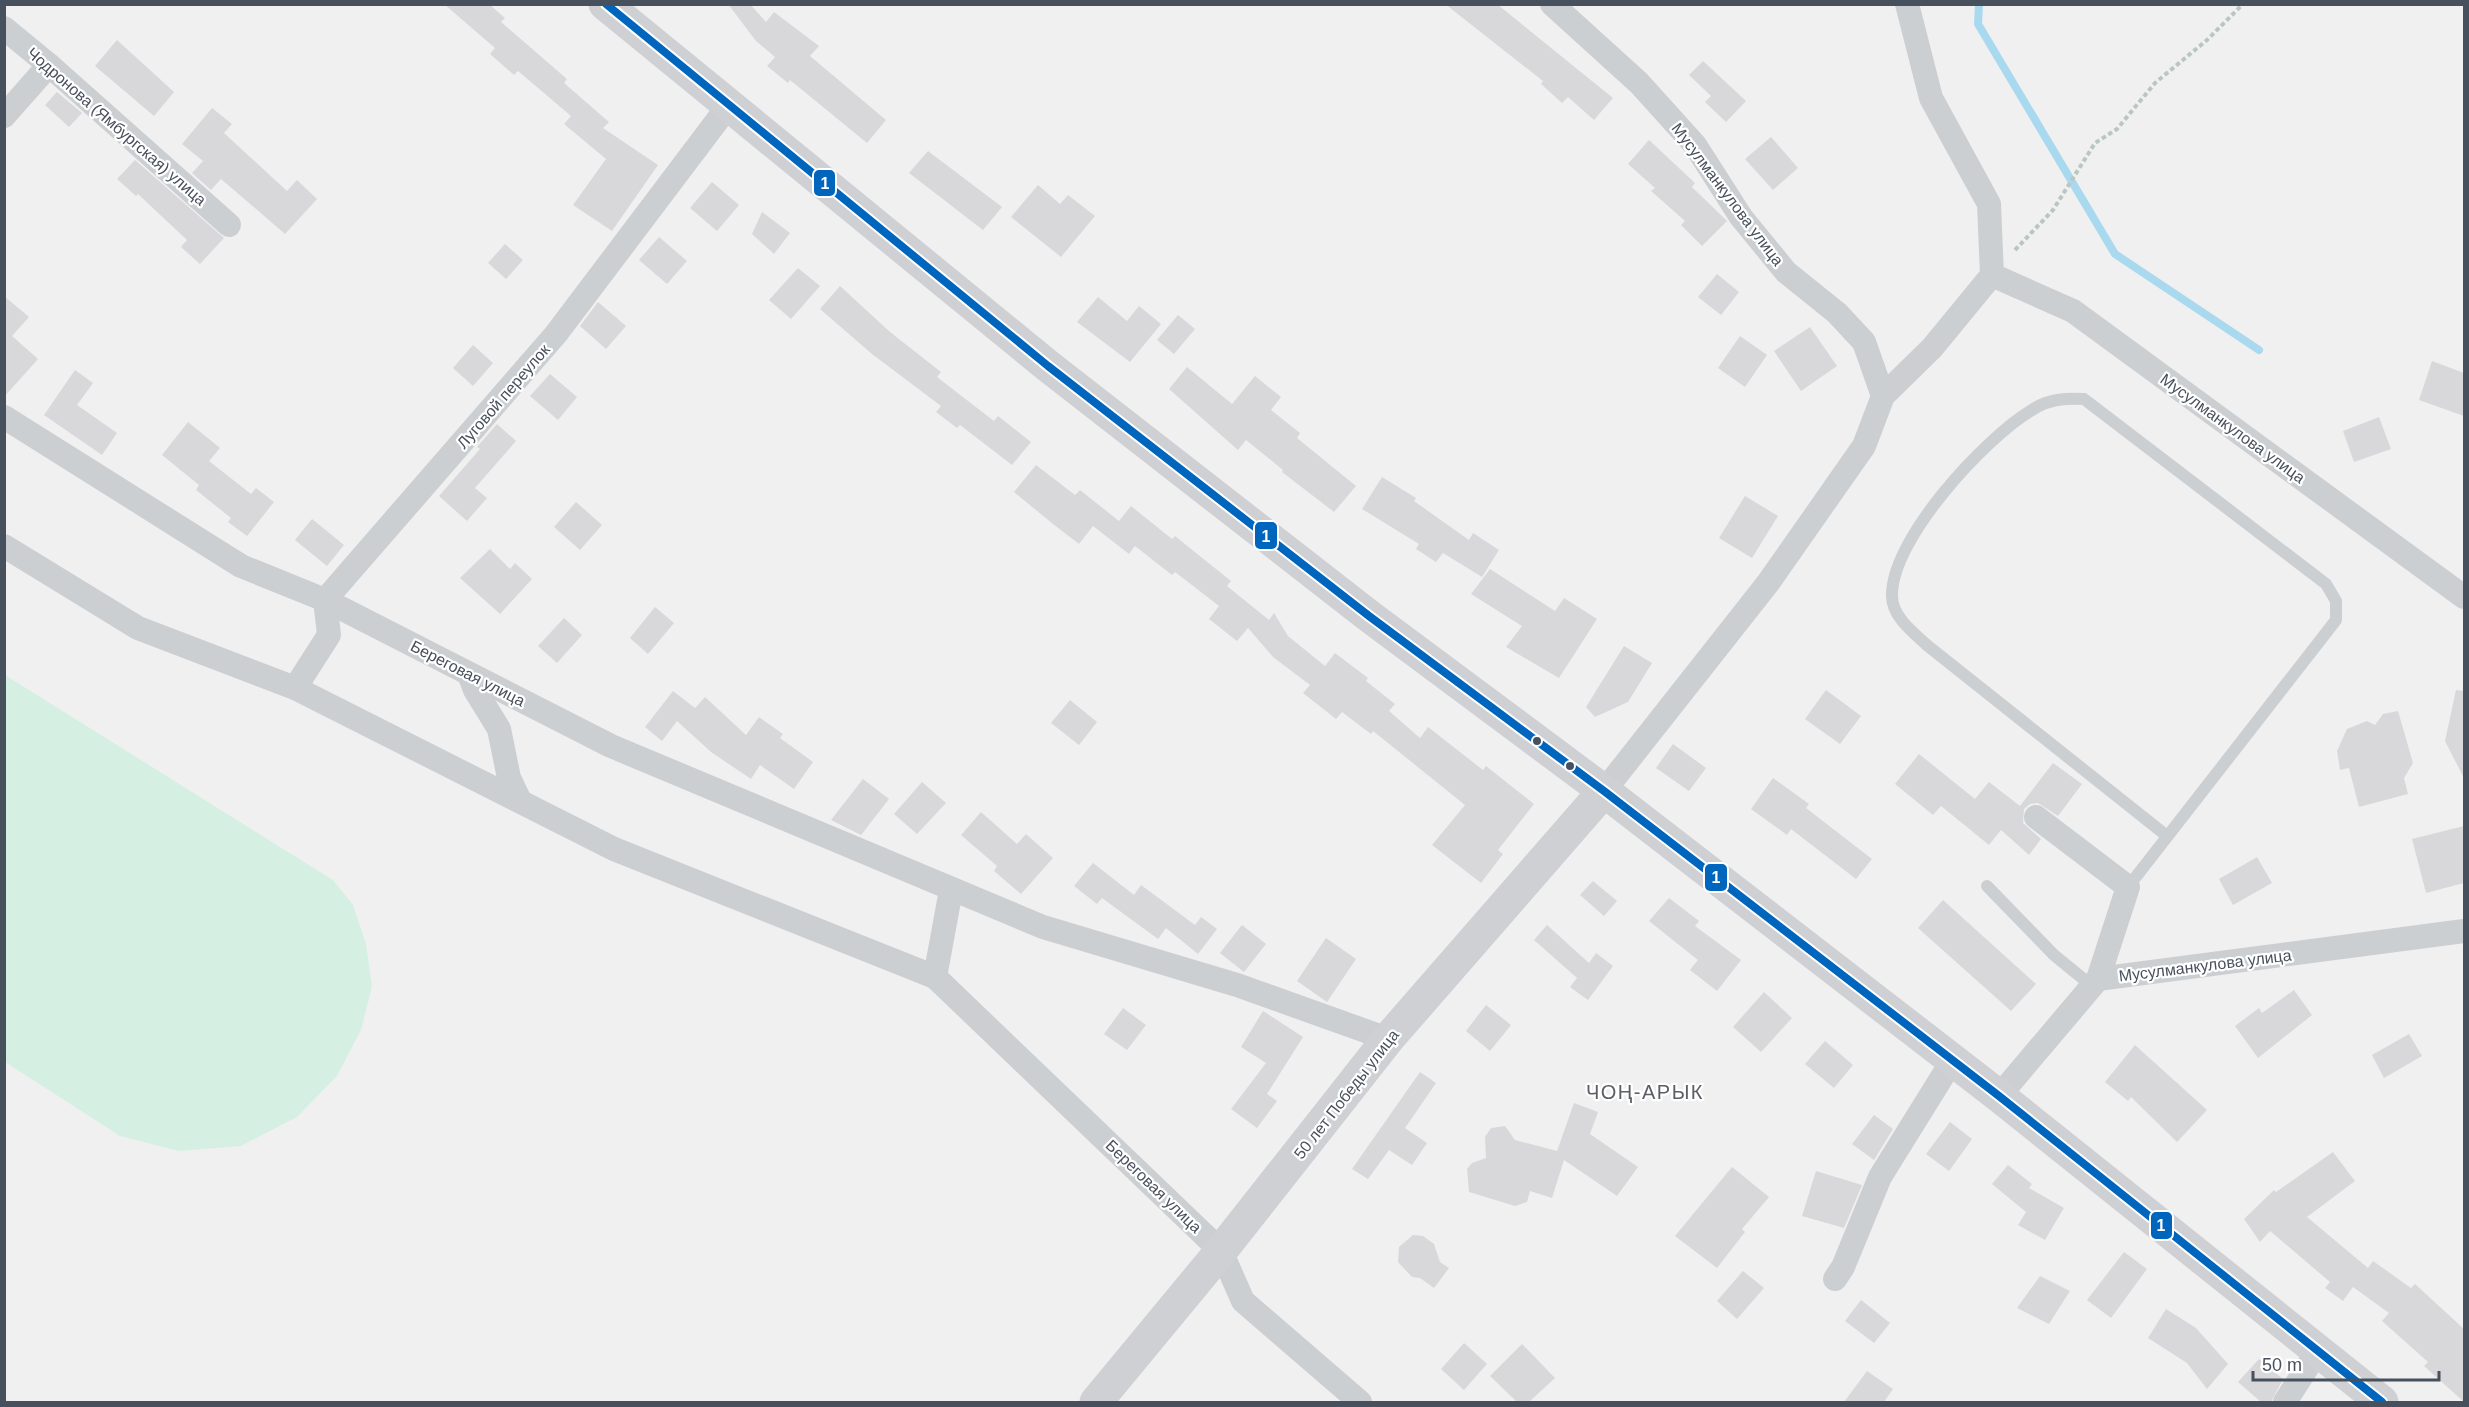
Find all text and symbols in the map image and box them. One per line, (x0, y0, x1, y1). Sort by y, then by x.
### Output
street label: Чодронова (Ямбургская) улица (24, 44, 210, 209)
street label: Мусулманкулова улица (1668, 120, 1787, 269)
line badge: 1 (813, 169, 836, 197)
text: 1 (821, 175, 830, 192)
street label: Луговой переулок (454, 340, 554, 452)
street label: Мусулманкулова улица (2157, 370, 2308, 486)
line badge: 1 (1254, 521, 1278, 550)
text: 1 (1262, 528, 1271, 545)
street label: Береговая улица (408, 637, 528, 710)
unlabelled marker (1531, 735, 1543, 747)
unlabelled marker (1564, 760, 1576, 772)
line badge: 1 (1704, 863, 1728, 892)
text: 1 (1712, 869, 1721, 886)
street label: Мусулманкулова улица (2118, 946, 2293, 985)
street label: 50 лет Победы улица (1291, 1026, 1402, 1162)
district label: ЧОҢ-АРЫК (1586, 1081, 1704, 1103)
street label: Береговая улица (1102, 1137, 1205, 1236)
line badge: 1 (2150, 1211, 2173, 1240)
text: 1 (2157, 1217, 2166, 1234)
scale bar (2253, 1344, 2439, 1382)
text: 50 m (2262, 1355, 2302, 1375)

